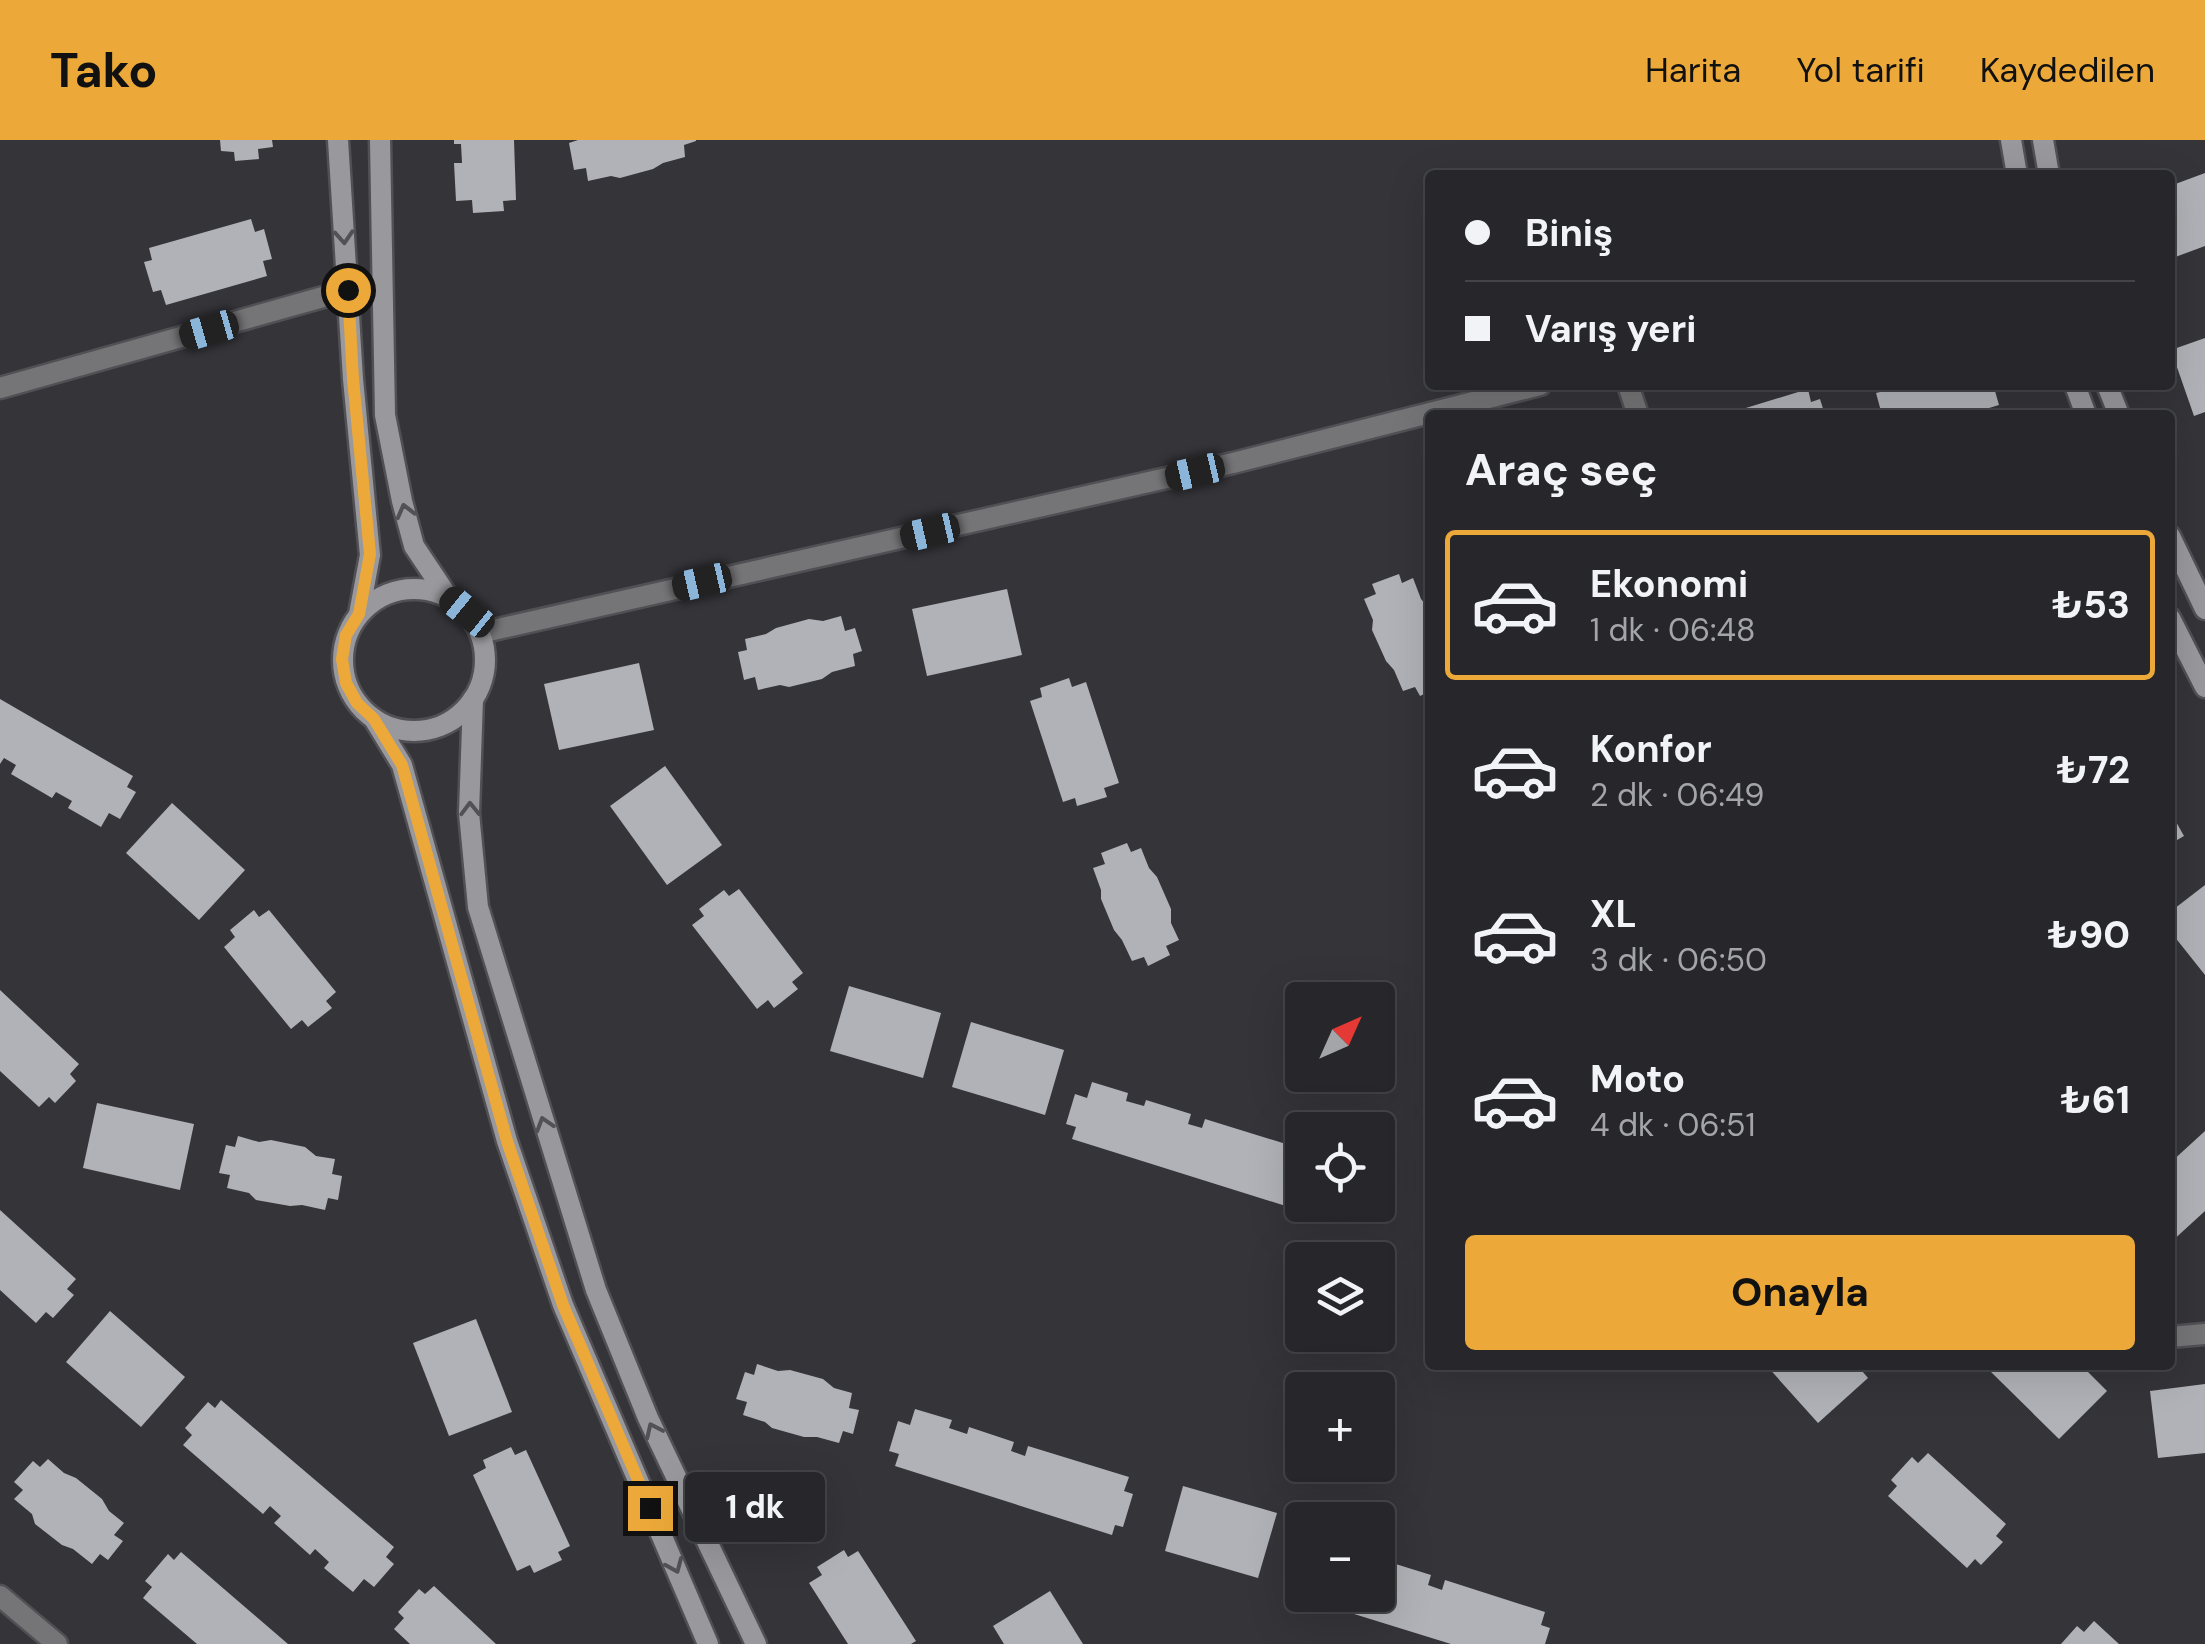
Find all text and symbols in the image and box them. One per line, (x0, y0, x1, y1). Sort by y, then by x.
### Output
text: Tako (50, 39, 158, 102)
text: Harita (1645, 47, 1741, 93)
text: Yol tarifi (1796, 47, 1925, 93)
text: Kaydedilen (1980, 47, 2155, 93)
text: Biniş (1525, 208, 1613, 258)
one-way arrow (333, 230, 355, 246)
route start (326, 268, 371, 313)
text: Varış yeri (1525, 304, 1696, 354)
car (176, 307, 242, 353)
text: Araç seç (1465, 440, 1658, 499)
car (1162, 451, 1228, 493)
one-way arrow (395, 503, 416, 520)
car (897, 511, 963, 553)
text: Ekonomi (1590, 559, 1748, 609)
icon: car (1470, 560, 1560, 650)
car (669, 561, 735, 603)
text: ₺53 (2052, 580, 2130, 630)
car (434, 581, 500, 643)
text: 1 dk · 06:48 (1590, 609, 1755, 651)
text: Konfor (1590, 724, 1712, 774)
icon: car (1470, 725, 1560, 815)
text: ₺72 (2057, 745, 2130, 795)
text: 2 dk · 06:49 (1590, 774, 1764, 816)
one-way arrow (459, 801, 481, 816)
text: XL (1590, 889, 1637, 939)
icon: car (1470, 890, 1560, 980)
text: ₺90 (2048, 910, 2130, 960)
text: 3 dk · 06:50 (1590, 939, 1767, 981)
north arrow (1285, 982, 1395, 1092)
map controls (1285, 982, 1395, 1612)
text: Moto (1590, 1054, 1685, 1104)
icon: car (1470, 1055, 1560, 1145)
text: ₺61 (2060, 1075, 2130, 1125)
text: 4 dk · 06:51 (1590, 1104, 1755, 1146)
button: locate (1285, 1112, 1395, 1222)
one-way arrow (536, 1116, 556, 1133)
button: Onayla (1465, 1235, 2135, 1350)
button: layers (1285, 1242, 1395, 1352)
button: + (1285, 1372, 1395, 1482)
one-way arrow (646, 1422, 666, 1440)
callout: 1 dk (685, 1473, 825, 1543)
route end (628, 1486, 673, 1531)
text: 1 dk (725, 1486, 785, 1528)
button: − (1285, 1502, 1395, 1612)
one-way arrow (663, 1556, 683, 1574)

